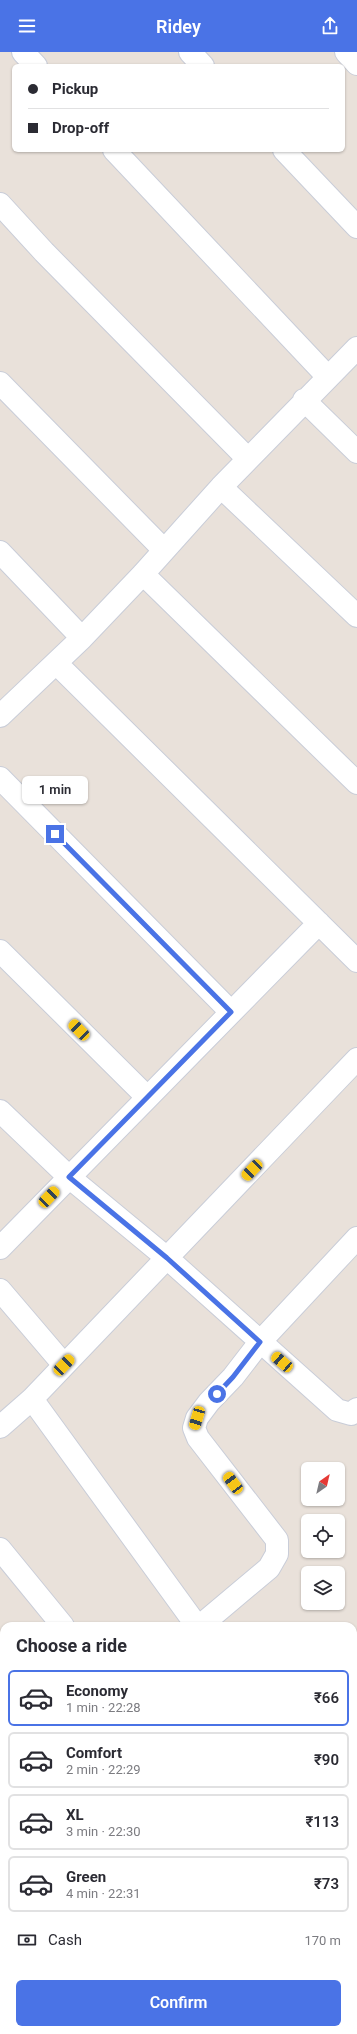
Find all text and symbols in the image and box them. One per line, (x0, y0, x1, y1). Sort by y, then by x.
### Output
icon: menu (16, 15, 38, 37)
icon: share (319, 15, 341, 37)
text: Ridey (156, 16, 201, 37)
text: Pickup (52, 80, 98, 98)
text: Drop-off (52, 119, 109, 137)
callout: 1 min (22, 776, 88, 804)
text: 1 min (39, 782, 71, 797)
route end (46, 825, 64, 843)
car (66, 1017, 92, 1043)
car (239, 1157, 265, 1183)
car (36, 1184, 62, 1210)
car (269, 1350, 295, 1374)
car (51, 1352, 77, 1378)
route start (208, 1385, 226, 1403)
car (188, 1405, 206, 1431)
north arrow (301, 1462, 345, 1506)
map controls (301, 1462, 345, 1610)
car (221, 1470, 245, 1496)
button: locate (301, 1514, 345, 1558)
button: layers (301, 1566, 345, 1610)
text: Choose a ride (16, 1635, 127, 1656)
icon: car (18, 1680, 54, 1716)
text: Economy (66, 1682, 128, 1700)
text: ₹66 (314, 1689, 339, 1707)
text: 1 min · 22:28 (66, 1700, 141, 1715)
icon: car (18, 1742, 54, 1778)
text: Comfort (66, 1744, 122, 1762)
text: ₹90 (314, 1751, 339, 1769)
text: 2 min · 22:29 (66, 1762, 141, 1777)
icon: car (18, 1804, 54, 1840)
text: XL (66, 1806, 84, 1824)
text: ₹113 (305, 1813, 339, 1831)
text: 3 min · 22:30 (66, 1824, 141, 1839)
icon: car (18, 1866, 54, 1902)
text: Green (66, 1868, 106, 1886)
text: ₹73 (314, 1875, 339, 1893)
text: 4 min · 22:31 (66, 1886, 141, 1901)
icon: cash (16, 1929, 38, 1951)
text: Cash (48, 1931, 82, 1949)
text: 170 m (304, 1933, 341, 1948)
button: Confirm (16, 1980, 341, 2026)

